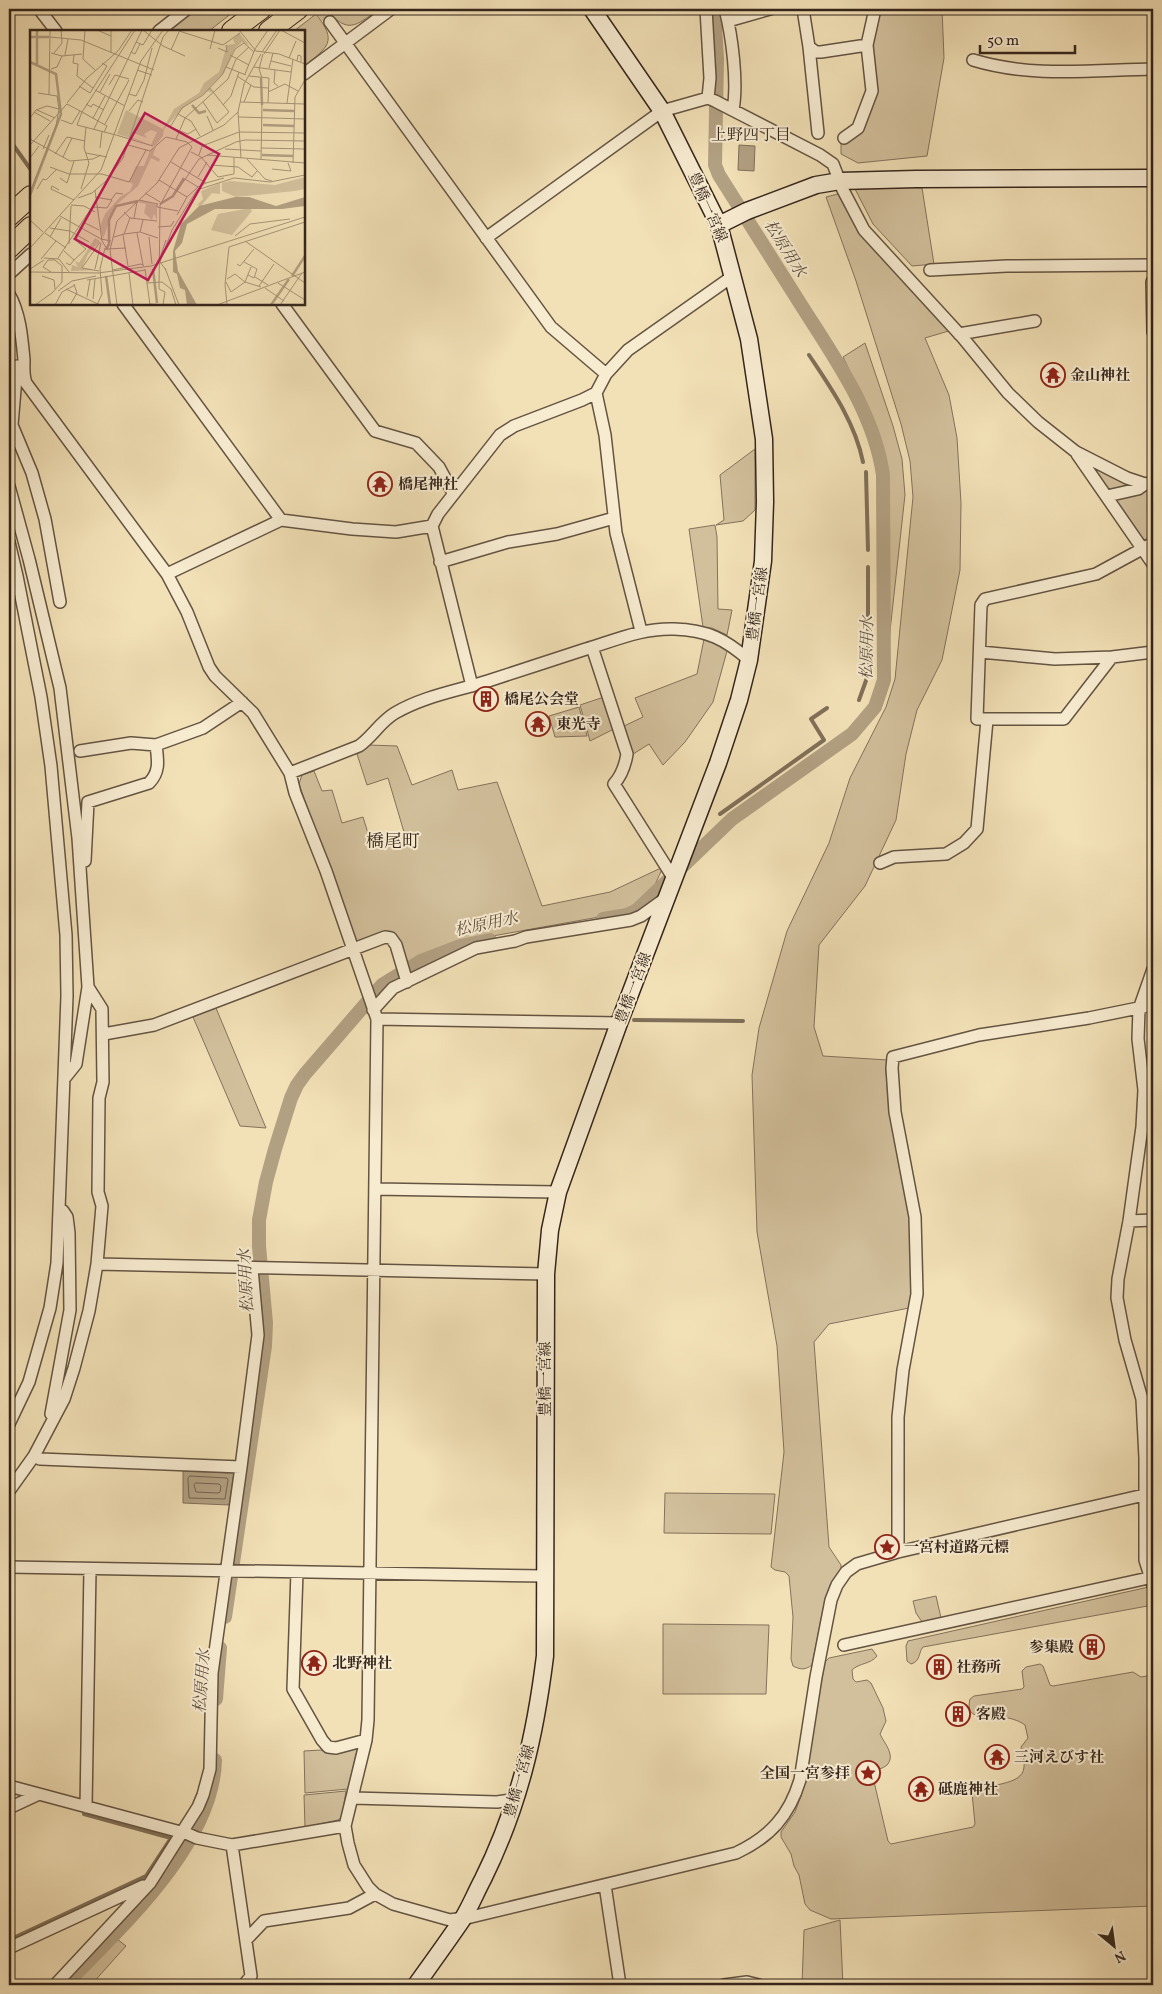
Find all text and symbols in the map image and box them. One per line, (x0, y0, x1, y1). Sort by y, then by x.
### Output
scale bar (980, 22, 1074, 54)
inset map (30, 30, 305, 305)
text: 50 m (987, 31, 1019, 52)
district label: 上野四丁目 (711, 125, 791, 147)
street label: 豊橋一宮線 (682, 169, 731, 246)
water label: 松原用水 (758, 216, 812, 284)
temple icon: 金山神社 (1040, 362, 1066, 388)
place label: 金山神社 (1070, 366, 1130, 387)
temple icon: 橋尾神社 (367, 471, 393, 497)
place label: 橋尾神社 (398, 475, 458, 496)
street label: 豊橋一宮線 (743, 566, 774, 643)
water label: 松原用水 (856, 614, 880, 680)
building icon: 橋尾公会堂 (473, 686, 499, 712)
place label: 橋尾公会堂 (504, 690, 579, 711)
temple icon: 東光寺 (525, 711, 551, 737)
place label: 東光寺 (556, 715, 601, 736)
district label: 橋尾町 (366, 830, 420, 855)
water label: 松原用水 (453, 907, 522, 942)
street label: 豊橋一宮線 (611, 950, 658, 1027)
water label: 松原用水 (234, 1246, 260, 1313)
street label: 豊橋一宮線 (536, 1341, 557, 1417)
place icon: 一宮村道路元標 (874, 1534, 900, 1560)
place label: 一宮村道路元標 (904, 1538, 1009, 1559)
building icon: 参集殿 (1079, 1634, 1105, 1660)
place label: 参集殿 (1029, 1638, 1074, 1659)
water label: 松原用水 (190, 1646, 216, 1714)
temple icon: 北野神社 (301, 1650, 327, 1676)
place label: 北野神社 (332, 1654, 392, 1675)
building icon: 社務所 (926, 1654, 952, 1680)
place label: 社務所 (956, 1658, 1001, 1679)
building icon: 客殿 (945, 1701, 971, 1727)
place label: 客殿 (976, 1705, 1006, 1726)
street label: 豊橋一宮線 (500, 1742, 541, 1820)
temple icon: 三河えびす社 (984, 1744, 1010, 1770)
place label: 三河えびす社 (1014, 1748, 1104, 1769)
place icon: 全国一宮参拝 (855, 1760, 881, 1786)
place label: 全国一宮参拝 (760, 1764, 850, 1785)
temple icon: 砥鹿神社 (908, 1776, 934, 1802)
place label: 砥鹿神社 (938, 1780, 998, 1801)
north arrow (1090, 1922, 1140, 1972)
text: N (1111, 1945, 1129, 1967)

